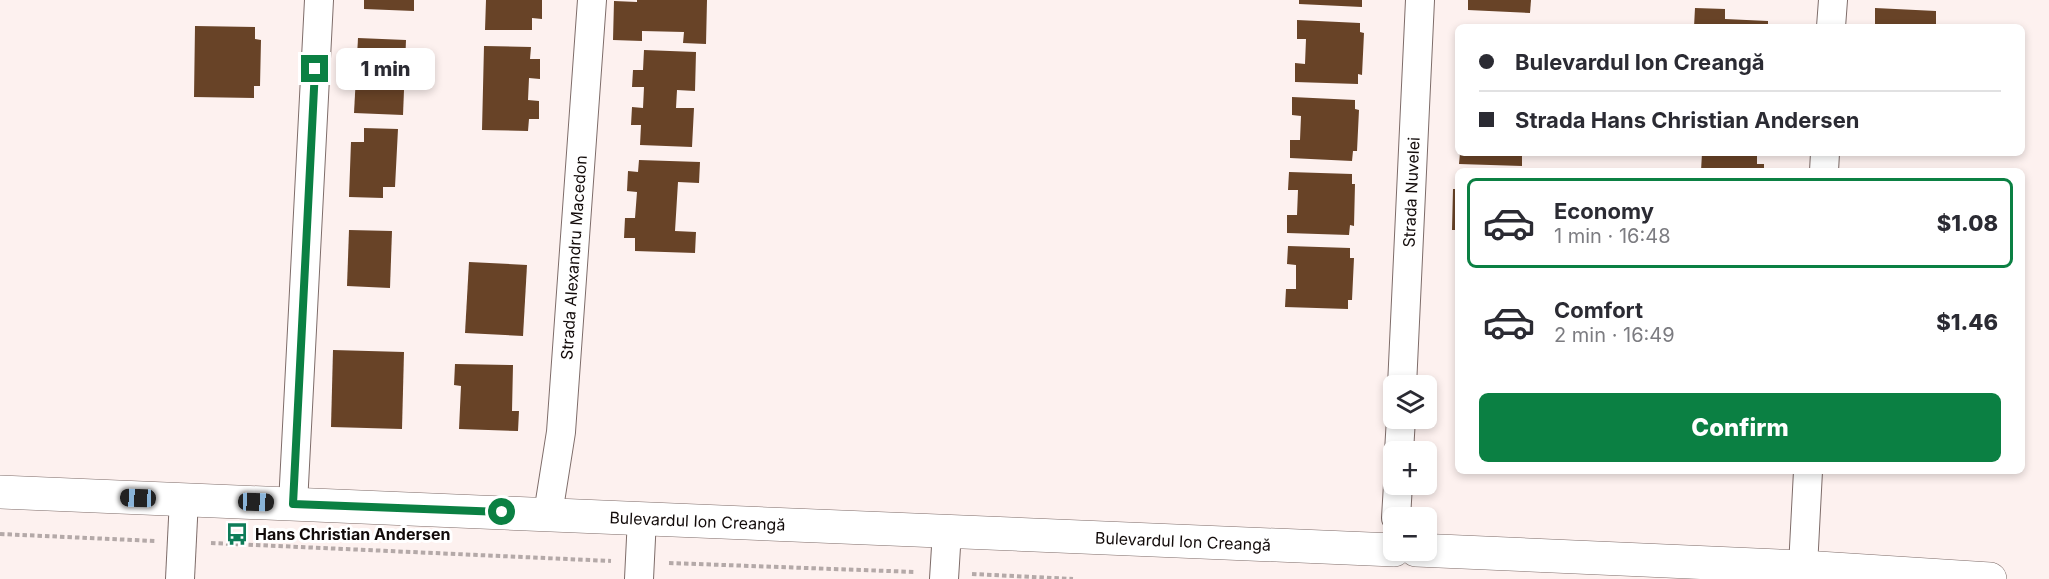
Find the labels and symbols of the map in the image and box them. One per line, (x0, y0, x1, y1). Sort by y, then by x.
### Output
callout: 1 min (336, 48, 435, 90)
route end (301, 55, 328, 82)
street label: Strada Nuvelei (1398, 137, 1424, 248)
street label: Strada Alexandru Macedon (556, 154, 591, 361)
car (120, 488, 156, 508)
car (238, 492, 274, 512)
route start (488, 498, 515, 525)
street label: Bulevardul Ion Creangă (609, 507, 786, 535)
bus stop icon: Hans Christian Andersen (224, 521, 250, 547)
place label: Hans Christian Andersen (255, 524, 450, 544)
street label: Bulevardul Ion Creangă (1095, 528, 1271, 555)

